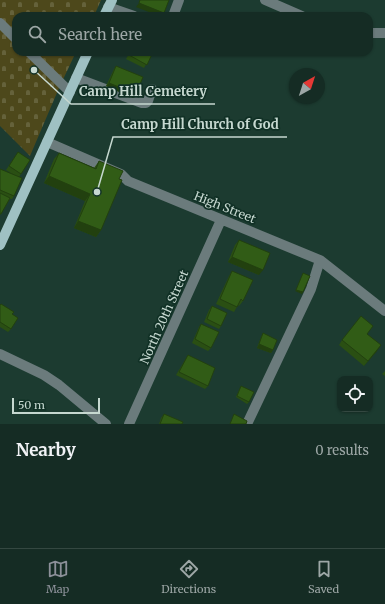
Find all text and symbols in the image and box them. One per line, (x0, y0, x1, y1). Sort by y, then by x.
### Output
search box (12, 12, 373, 56)
icon: search (26, 23, 48, 45)
text: Search here (58, 25, 142, 44)
north arrow (289, 68, 325, 104)
callout: Camp Hill Cemetery (71, 79, 215, 104)
text: Camp Hill Cemetery (79, 83, 207, 100)
callout: Camp Hill Church of God (113, 112, 287, 137)
text: Camp Hill Church of God (121, 116, 279, 133)
street label: High Street (192, 188, 258, 226)
street label: North 20th Street (137, 267, 192, 366)
map controls (337, 376, 373, 412)
button: locate (337, 376, 373, 412)
scale bar (12, 396, 100, 415)
text: 50 m (18, 398, 45, 412)
text: Nearby (16, 439, 76, 461)
text: 0 results (315, 442, 369, 459)
tab: Map (46, 558, 69, 596)
tab: Directions (161, 558, 216, 596)
tab: Saved (308, 558, 339, 596)

